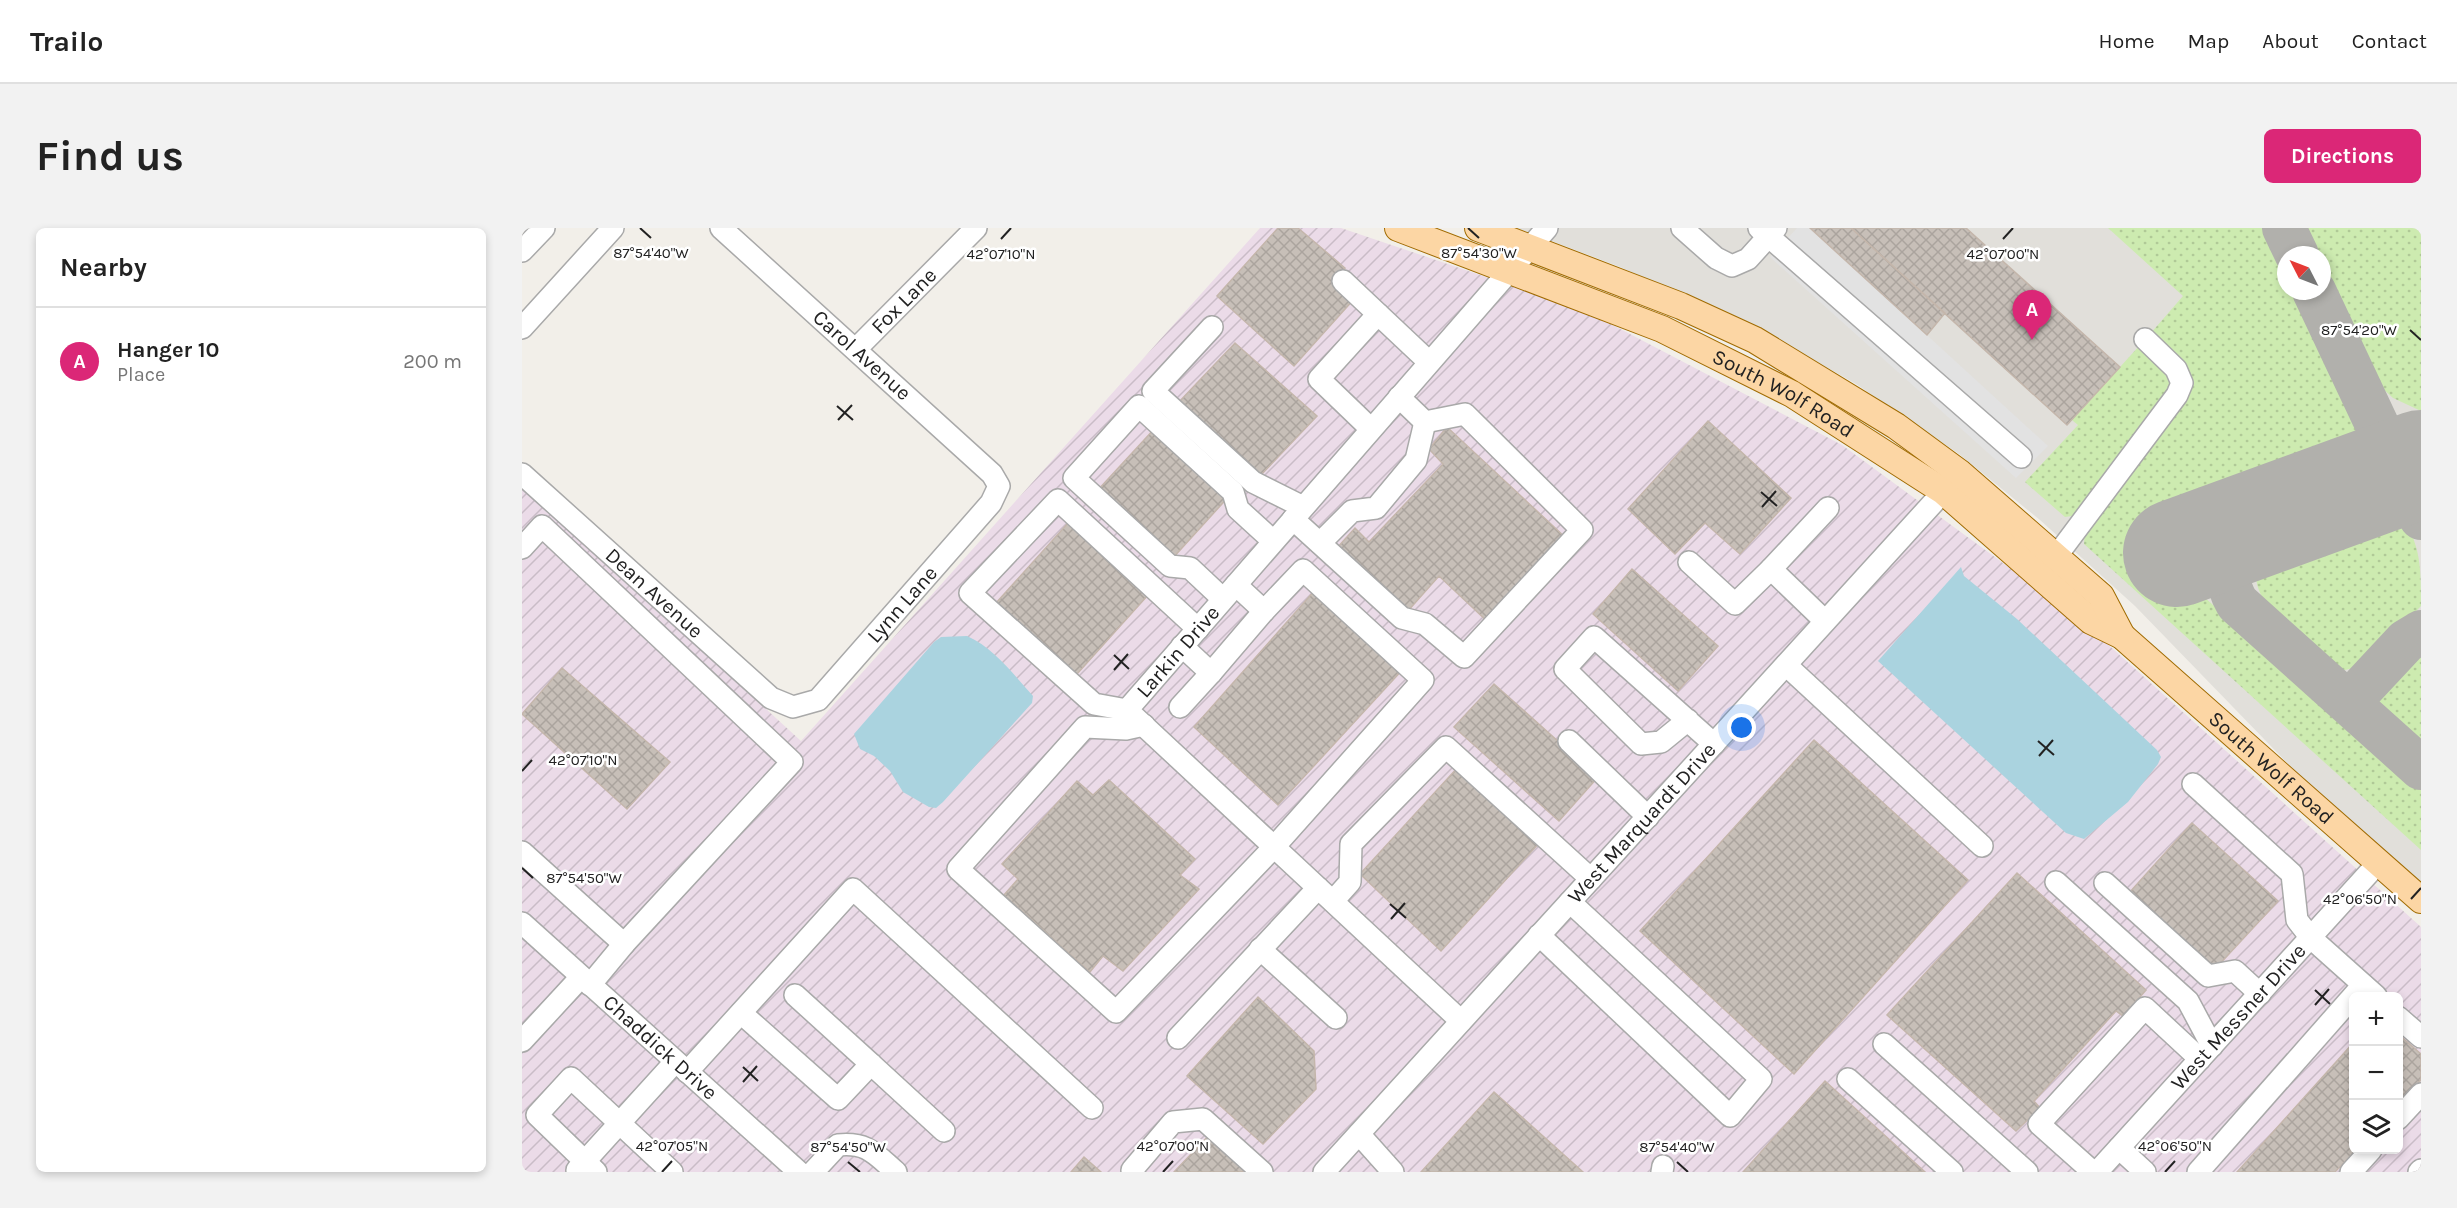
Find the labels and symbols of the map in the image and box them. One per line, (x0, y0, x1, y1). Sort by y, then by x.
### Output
text: 87°54'40"W (613, 244, 689, 262)
text: 87°54'30"W (1441, 244, 1518, 262)
text: 42°07'10"N (967, 245, 1035, 263)
text: 42°07'00"N (1967, 245, 2039, 263)
north arrow (2277, 246, 2331, 300)
street label: Fox Lane (866, 263, 941, 338)
pin: A (2012, 291, 2052, 340)
street label: Carol Avenue (808, 305, 916, 405)
text: 87°54'20"W (2321, 321, 2397, 339)
street label: South Wolf Road (1709, 344, 1858, 443)
street label: Dean Avenue (601, 543, 708, 643)
street label: Lynn Lane (862, 561, 942, 648)
street label: Larkin Drive (1132, 601, 1224, 702)
street label: South Wolf Road (2204, 706, 2339, 829)
your location (1727, 713, 1756, 742)
street label: West Marquardt Drive (1563, 738, 1721, 908)
text: 42°07'10"N (549, 751, 617, 769)
text: 87°54'50"W (546, 869, 622, 887)
text: 42°06'50"N (2323, 890, 2397, 908)
street label: West Messner Drive (2166, 939, 2311, 1095)
street label: Chaddick Drive (598, 990, 722, 1105)
text: 42°07'05"N (636, 1137, 708, 1155)
text: 42°07'00"N (1137, 1137, 1209, 1155)
text: 42°06'50"N (2138, 1137, 2212, 1155)
text: 87°54'50"W (810, 1138, 886, 1156)
text: 87°54'40"W (1639, 1138, 1715, 1156)

